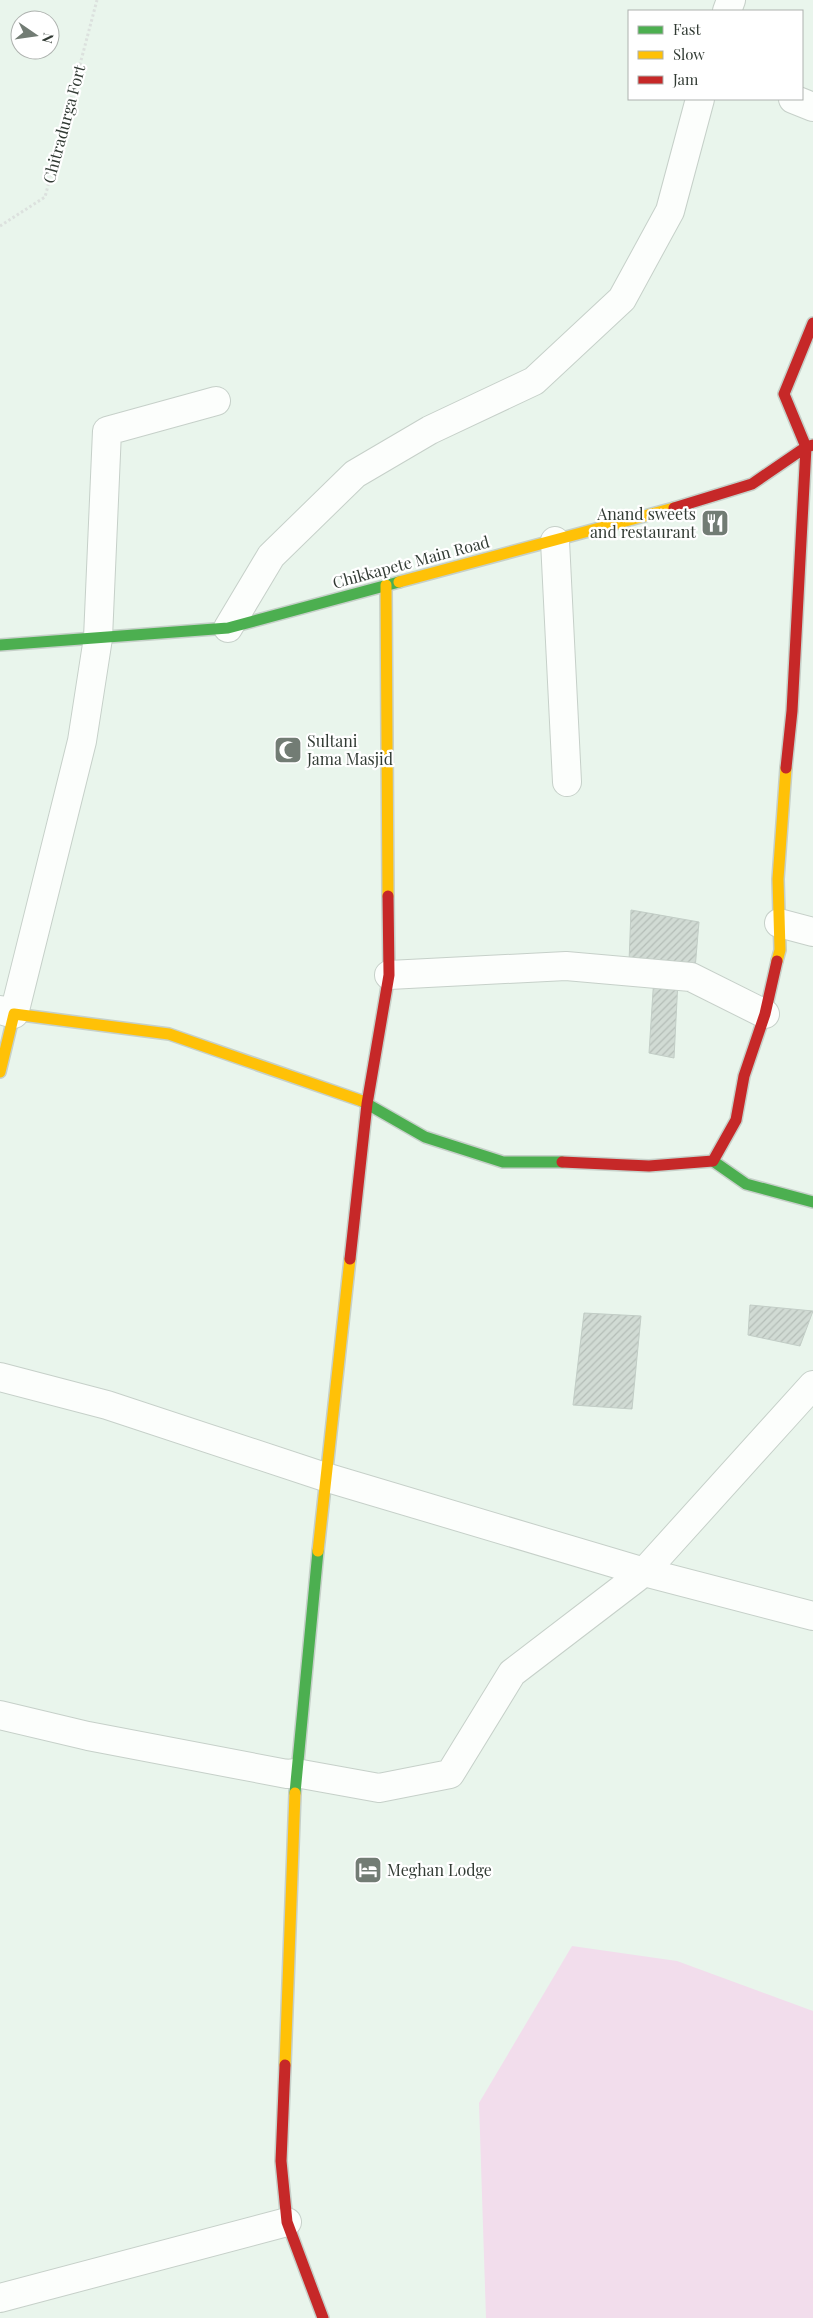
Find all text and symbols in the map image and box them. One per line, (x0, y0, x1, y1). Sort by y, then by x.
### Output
north arrow (10, 10, 60, 60)
legend (628, 10, 803, 100)
text: Fast (673, 19, 702, 39)
text: N (38, 31, 59, 45)
text: Slow (673, 44, 705, 64)
street label: Chitradurga Fort (38, 62, 90, 185)
text: Jam (672, 69, 699, 89)
place label: Anand sweets and restaurant (590, 503, 696, 542)
restaurant icon: Anand sweets and restaurant (700, 508, 730, 538)
street label: Chikkapete Main Road (330, 530, 492, 593)
place label: Sultani Jama Masjid (306, 730, 393, 769)
mosque icon: Sultani Jama Masjid (273, 735, 303, 765)
hotel icon: Meghan Lodge (353, 1855, 383, 1885)
place label: Meghan Lodge (387, 1859, 492, 1880)

